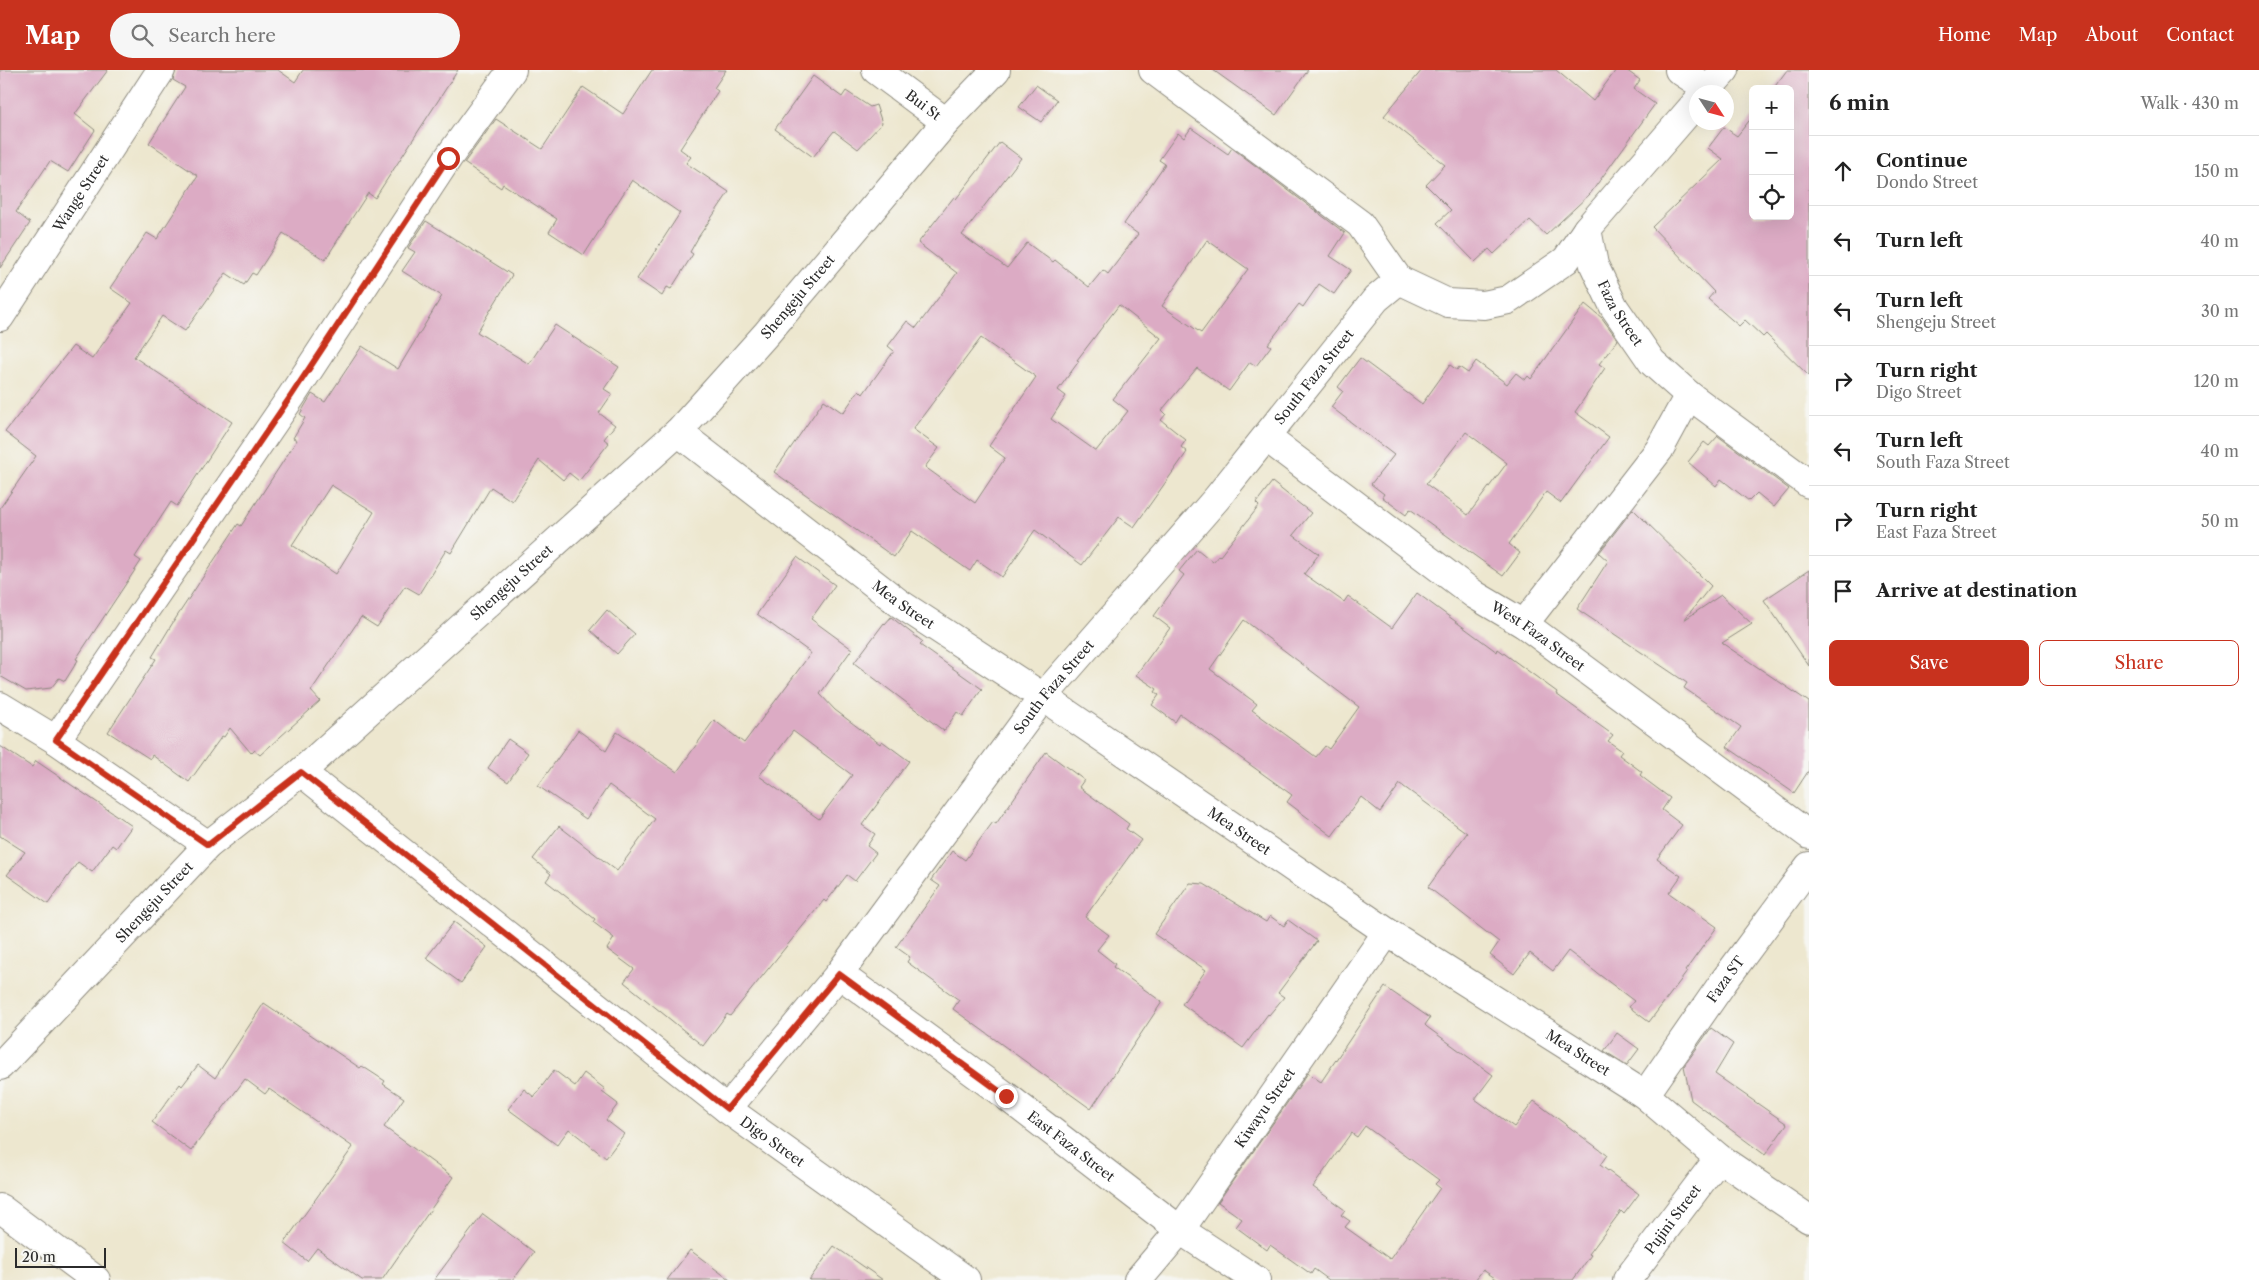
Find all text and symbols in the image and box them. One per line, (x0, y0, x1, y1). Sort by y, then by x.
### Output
search box (110, 13, 460, 58)
text: Map (25, 21, 80, 50)
icon: search (128, 21, 156, 49)
text: Search here (168, 24, 276, 47)
text: Home (1938, 24, 1991, 46)
text: Map (2019, 24, 2057, 46)
text: About (2085, 24, 2138, 46)
text: Contact (2166, 24, 2234, 46)
north arrow (1689, 85, 1734, 130)
map controls (1749, 85, 1794, 220)
button: + (1749, 85, 1794, 130)
street label: Bui St (902, 86, 945, 124)
text: 6 min (1829, 90, 1890, 115)
text: Walk · 430 m (2140, 93, 2239, 113)
button: − (1749, 130, 1794, 175)
route start (437, 147, 460, 170)
text: Continue (1876, 149, 1968, 172)
street label: Wange Street (48, 151, 113, 236)
icon: ahead (1829, 157, 1857, 185)
text: 150 m (2194, 161, 2239, 181)
text: Dondo Street (1876, 172, 1978, 192)
button: locate (1749, 175, 1794, 220)
icon: left (1829, 227, 1857, 255)
text: Turn left (1876, 229, 1963, 252)
text: 40 m (2200, 231, 2239, 251)
street label: Shengeju Street (757, 251, 839, 343)
street label: Faza Street (1594, 277, 1647, 349)
text: Turn left (1876, 289, 1963, 312)
icon: left (1829, 297, 1857, 325)
text: 30 m (2201, 301, 2239, 321)
text: Shengeju Street (1876, 312, 1996, 332)
street label: South Faza Street (1270, 325, 1357, 428)
text: Turn right (1876, 359, 1977, 382)
icon: right (1829, 367, 1857, 395)
text: 120 m (2194, 371, 2239, 391)
text: Digo Street (1876, 382, 1962, 402)
text: Turn left (1876, 429, 1963, 452)
icon: left (1829, 437, 1857, 465)
text: 40 m (2200, 441, 2239, 461)
text: South Faza Street (1876, 452, 2010, 472)
text: Turn right (1876, 499, 1977, 522)
icon: right (1829, 507, 1857, 535)
text: 50 m (2201, 511, 2239, 531)
text: East Faza Street (1876, 522, 1997, 542)
street label: Shengeju Street (466, 540, 556, 624)
street label: Mea Street (869, 577, 938, 633)
icon: arrive (1829, 577, 1857, 605)
text: Arrive at destination (1876, 579, 2077, 602)
street label: West Faza Street (1487, 597, 1589, 675)
street label: South Faza Street (1010, 636, 1098, 738)
button: Save (1829, 640, 2029, 686)
button: Share (2039, 640, 2239, 686)
street label: Mea Street (1204, 803, 1274, 859)
street label: Shengeju Street (112, 858, 197, 947)
street label: Faza ST (1703, 952, 1749, 1006)
street label: Mea Street (1543, 1026, 1613, 1080)
street label: Kiwayu Street (1231, 1064, 1299, 1151)
route end (995, 1085, 1018, 1108)
street label: East Faza Street (1024, 1107, 1118, 1186)
street label: Digo Street (737, 1112, 808, 1171)
street label: Pujini Street (1641, 1181, 1705, 1258)
scale bar (15, 1245, 106, 1268)
text: 20 m (22, 1248, 56, 1266)

